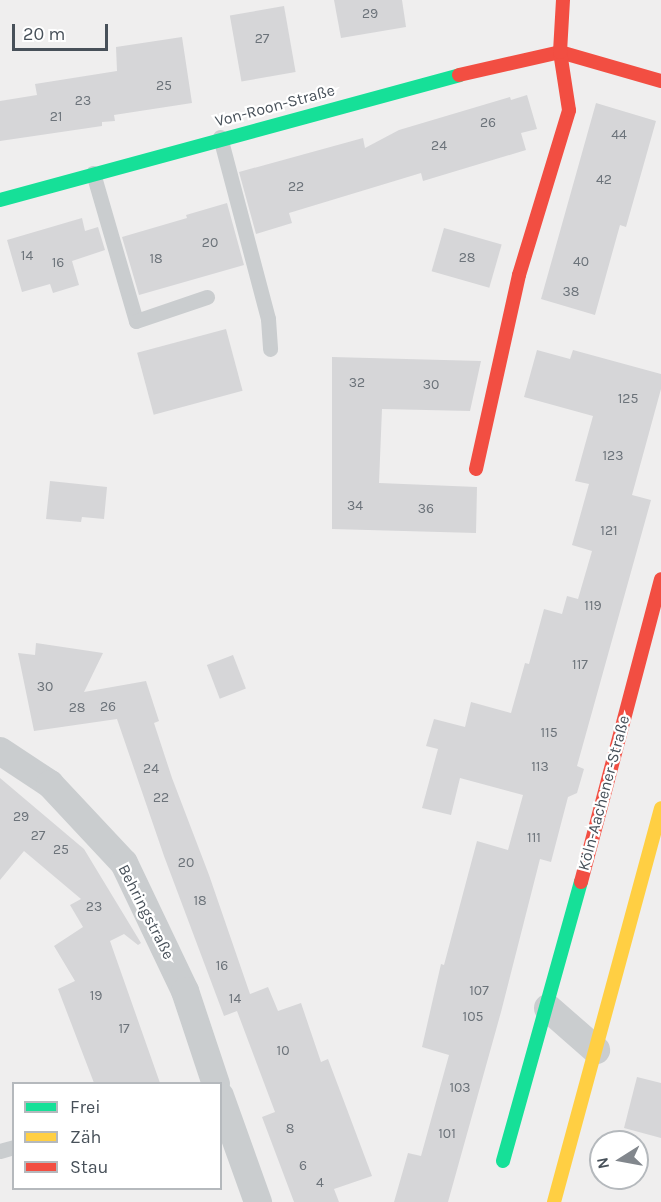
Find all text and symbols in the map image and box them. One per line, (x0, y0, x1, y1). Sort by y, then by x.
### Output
house number: 29 (362, 6, 378, 22)
scale bar (15, 12, 111, 50)
text: 20 m (23, 23, 65, 45)
house number: 27 (255, 31, 269, 47)
house number: 25 (156, 78, 172, 94)
street label: Von-Roon-Straße (213, 81, 337, 131)
house number: 23 (75, 93, 91, 109)
house number: 21 (50, 109, 62, 125)
house number: 26 (480, 115, 496, 131)
house number: 44 (611, 127, 627, 143)
house number: 24 (431, 138, 447, 154)
house number: 42 (596, 172, 612, 188)
house number: 22 (288, 179, 304, 195)
house number: 20 (202, 235, 218, 251)
house number: 14 (21, 248, 33, 264)
house number: 28 (459, 250, 475, 266)
house number: 18 (149, 251, 163, 267)
house number: 40 (573, 254, 589, 270)
house number: 16 (52, 255, 64, 271)
house number: 38 (563, 284, 579, 300)
house number: 32 (349, 375, 365, 391)
house number: 30 (423, 377, 439, 393)
house number: 125 (618, 391, 638, 407)
house number: 123 (602, 448, 624, 464)
house number: 34 (347, 498, 363, 514)
house number: 36 (418, 501, 434, 517)
house number: 121 (600, 523, 618, 539)
house number: 119 (584, 598, 602, 614)
house number: 117 (572, 657, 588, 673)
house number: 30 (37, 679, 53, 695)
house number: 26 (100, 699, 116, 715)
house number: 28 (69, 700, 85, 716)
street label: Köln-Aachener-Straße (574, 713, 634, 873)
house number: 115 (540, 725, 558, 741)
house number: 113 (531, 759, 549, 775)
house number: 24 (143, 761, 159, 777)
house number: 22 (153, 790, 169, 806)
house number: 29 (13, 809, 29, 825)
house number: 27 (31, 828, 45, 844)
house number: 111 (527, 830, 541, 846)
house number: 25 (53, 842, 69, 858)
house number: 20 (178, 855, 194, 871)
street label: Behringstraße (114, 861, 178, 963)
house number: 18 (193, 893, 207, 909)
house number: 23 (86, 899, 102, 915)
house number: 16 (216, 958, 228, 974)
house number: 107 (469, 983, 489, 999)
house number: 19 (90, 988, 102, 1004)
house number: 14 (229, 991, 241, 1007)
house number: 105 (463, 1009, 483, 1025)
house number: 17 (118, 1021, 130, 1037)
house number: 10 (277, 1043, 289, 1059)
house number: 103 (449, 1080, 471, 1096)
legend (12, 1082, 222, 1190)
text: Frei (70, 1096, 101, 1118)
house number: 8 (286, 1121, 294, 1137)
text: Zäh (70, 1126, 101, 1148)
house number: 101 (438, 1126, 456, 1142)
north arrow (589, 1130, 649, 1190)
text: Stau (70, 1156, 108, 1178)
text: N (592, 1156, 613, 1171)
house number: 6 (299, 1158, 307, 1174)
house number: 4 (316, 1175, 324, 1191)

